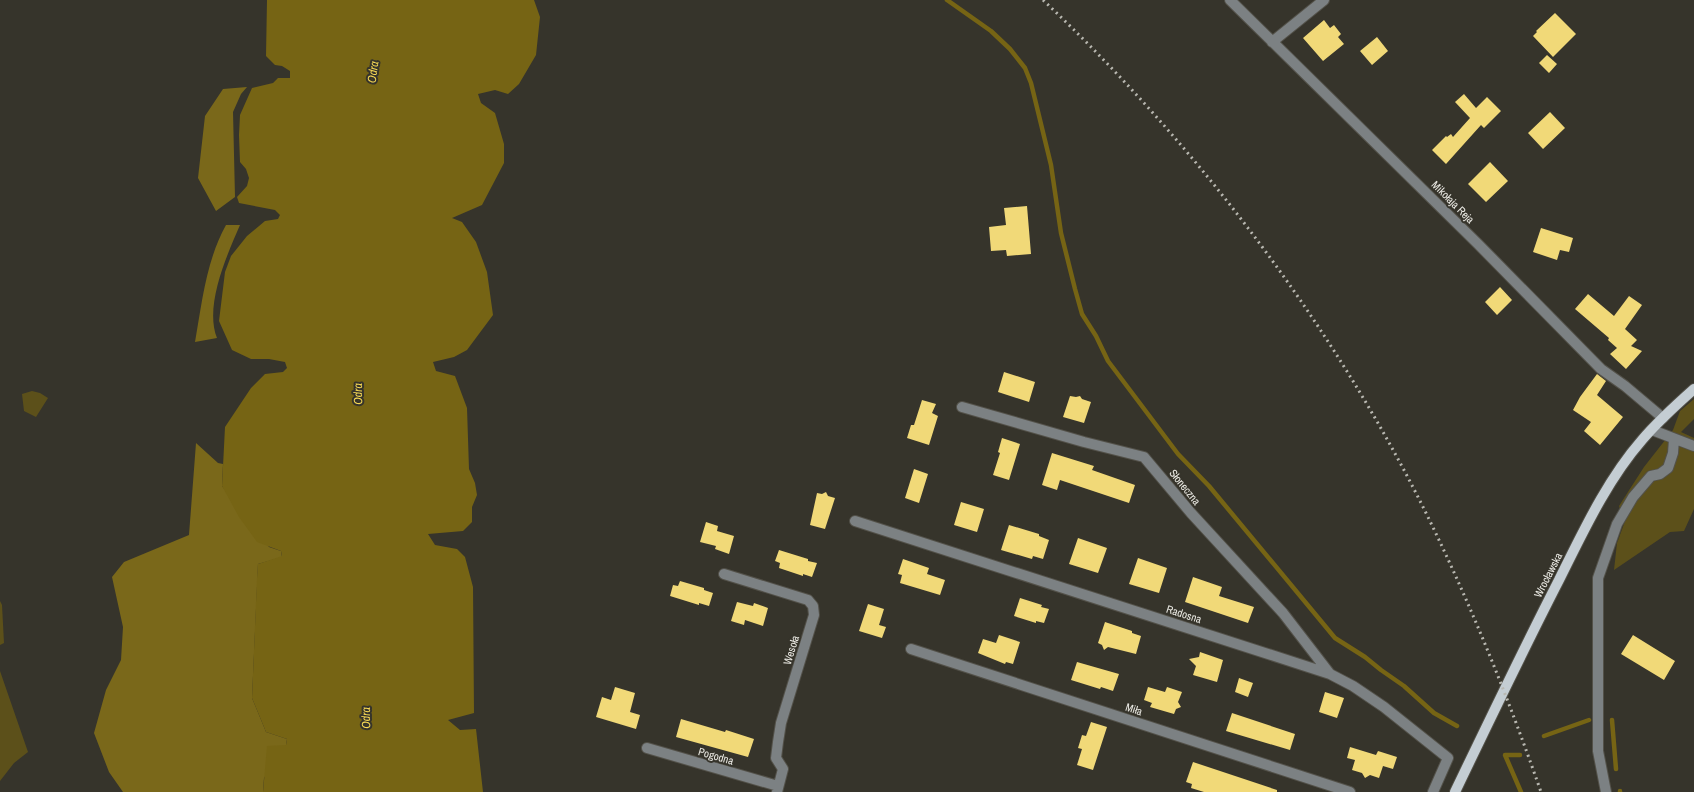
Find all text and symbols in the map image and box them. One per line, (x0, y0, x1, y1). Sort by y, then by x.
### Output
water label: Odra (364, 60, 383, 84)
street label: Mikołaja Reja (1429, 178, 1477, 226)
water label: Odra (350, 382, 366, 405)
street label: Słoneczna (1166, 466, 1204, 508)
street label: Wrocławska (1531, 550, 1565, 600)
street label: Radosna (1165, 602, 1203, 626)
street label: Wesoła (780, 634, 802, 666)
street label: Miła (1124, 700, 1144, 718)
water label: Odra (358, 706, 374, 729)
street label: Pogodna (697, 744, 735, 768)

